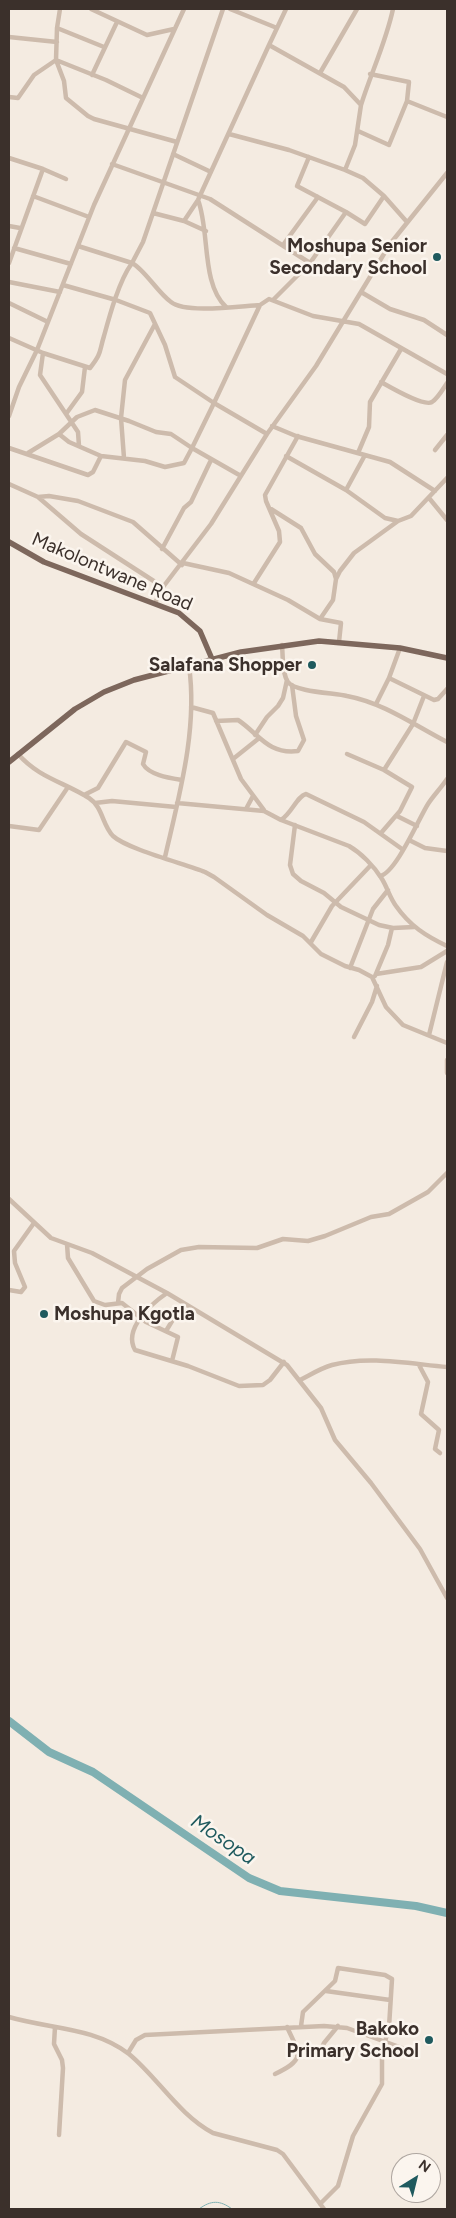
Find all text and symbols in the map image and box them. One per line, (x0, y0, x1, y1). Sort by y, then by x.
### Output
place label: Moshupa Senior Secondary School (269, 235, 427, 279)
marker: Moshupa Senior Secondary School (431, 251, 443, 263)
street label: Makolontwane Road (28, 528, 196, 616)
place label: Salafana Shopper (149, 654, 302, 676)
marker: Salafana Shopper (306, 659, 318, 671)
place label: Moshupa Kgotla (54, 1303, 195, 1325)
marker: Moshupa Kgotla (38, 1308, 50, 1320)
water label: Mosopa (186, 1810, 260, 1870)
place label: Bakoko Primary School (287, 2018, 419, 2062)
marker: Bakoko Primary School (423, 2034, 435, 2046)
north arrow (391, 2153, 441, 2203)
text: N (415, 2156, 434, 2176)

